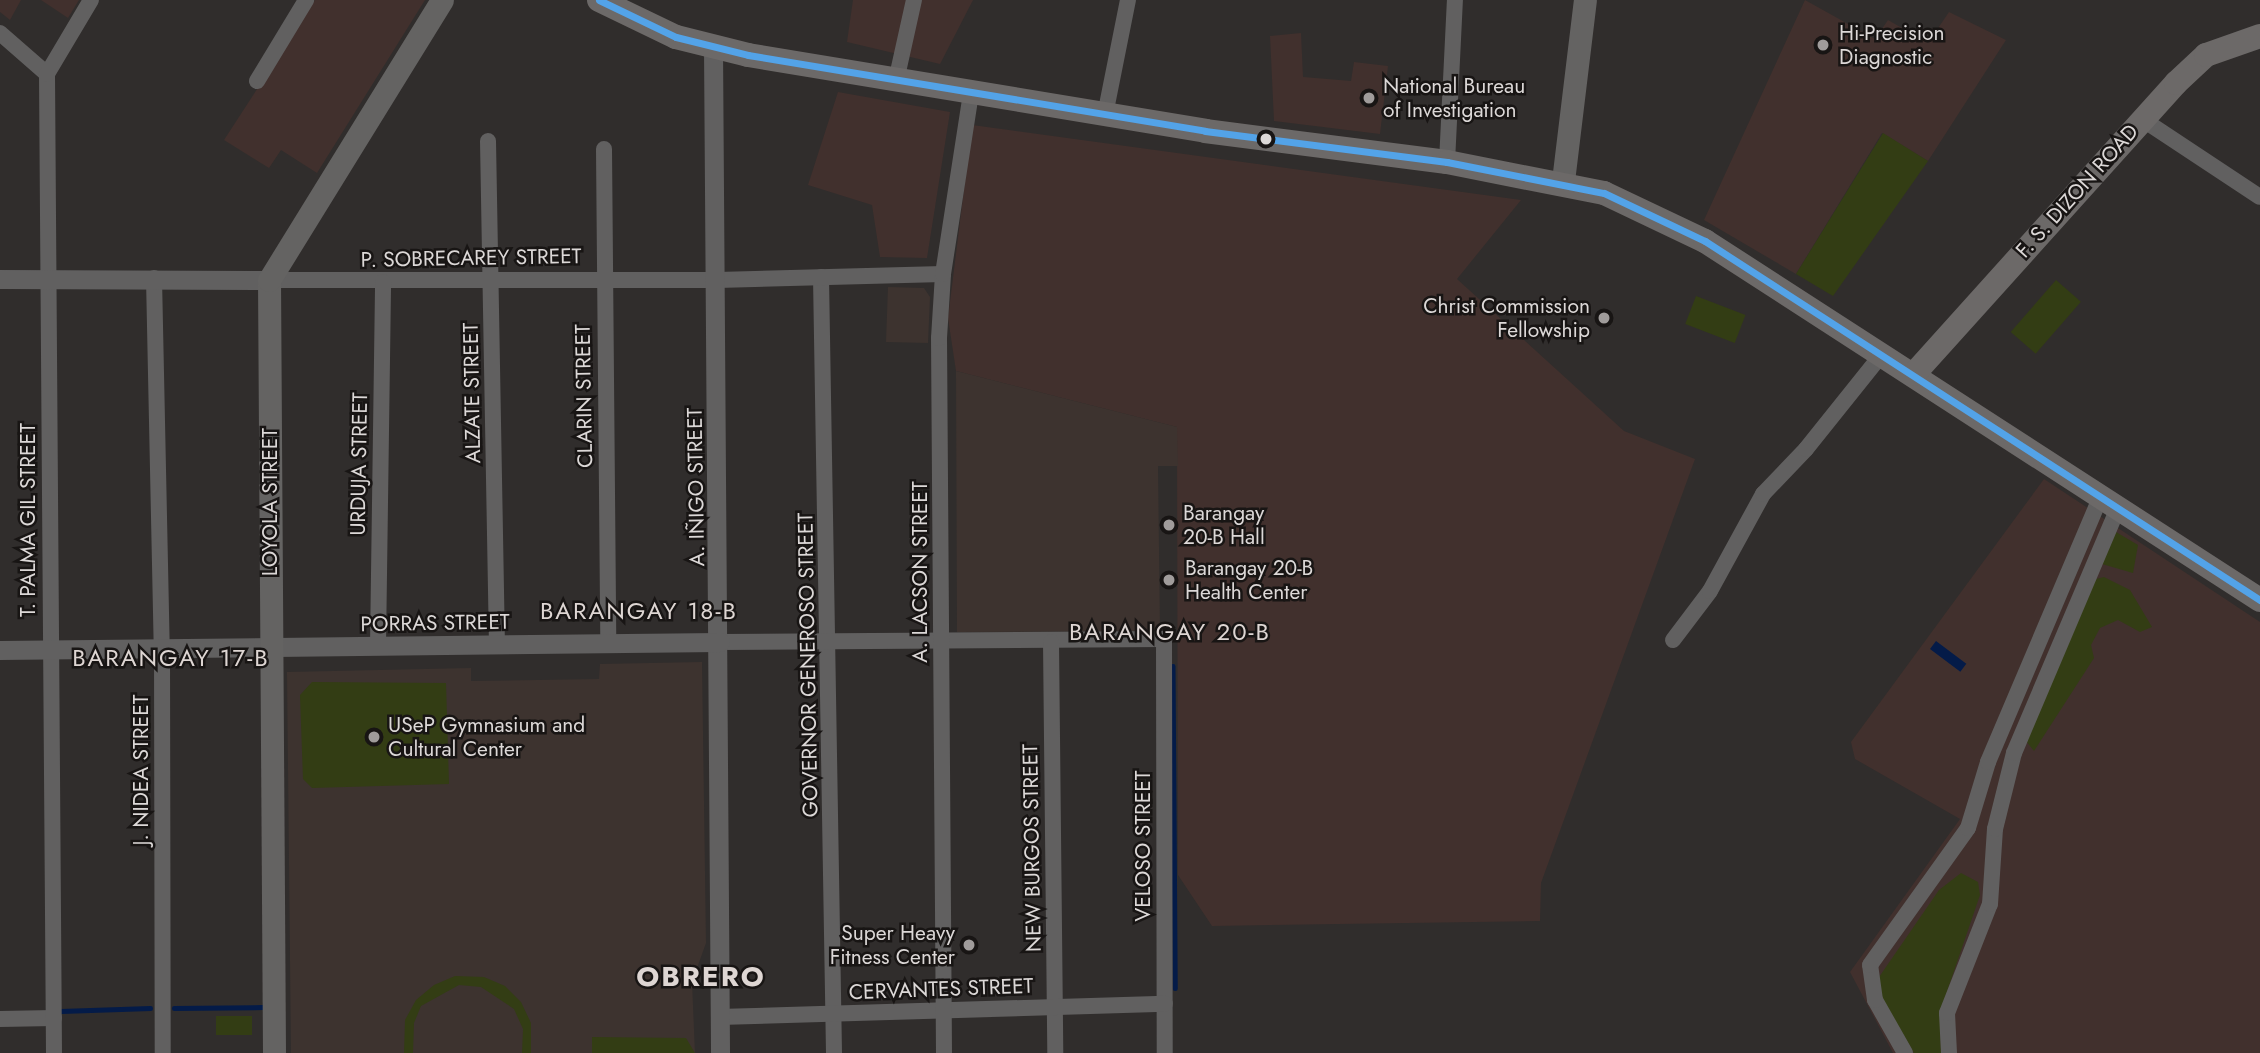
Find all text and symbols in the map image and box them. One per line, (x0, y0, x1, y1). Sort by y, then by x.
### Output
place label: Hi-Precision Diagnostic (1839, 20, 1945, 70)
marker: Hi-Precision Diagnostic (1813, 35, 1833, 55)
place label: National Bureau of Investigation (1383, 73, 1525, 123)
marker: National Bureau of Investigation (1361, 90, 1377, 106)
street label: F. S. DIZON ROAD (2011, 119, 2143, 263)
unlabelled marker (1259, 132, 1273, 146)
street label: P. SOBRECAREY STREET (360, 243, 582, 273)
place label: Christ Commission Fellowship (1423, 293, 1590, 343)
marker: Christ Commission Fellowship (1596, 310, 1612, 326)
street label: ALZATE STREET (458, 322, 486, 464)
street label: CLARIN STREET (570, 324, 598, 468)
street label: URDUJA STREET (345, 392, 373, 536)
street label: A. IÑIGO STREET (682, 407, 710, 567)
street label: T. PALMA GIL STREET (15, 423, 41, 617)
street label: LOYOLA STREET (257, 428, 283, 576)
street label: A. LACSON STREET (907, 481, 933, 663)
place label: Barangay 20-B Hall (1183, 500, 1265, 550)
street label: GOVERNOR GENEROSO STREET (793, 512, 823, 818)
marker: Barangay 20-B Hall (1161, 517, 1177, 533)
place label: Barangay 20-B Health Center (1185, 555, 1313, 605)
marker: Barangay 20-B Health Center (1159, 570, 1179, 590)
district label: BARANGAY 18-B (542, 597, 736, 625)
street label: PORRAS STREET (360, 609, 510, 637)
district label: BARANGAY 20-B (1071, 618, 1269, 646)
district label: BARANGAY 17-B (74, 644, 268, 672)
street label: J. NIDEA STREET (128, 695, 154, 845)
place label: USeP Gymnasium and Cultural Center (388, 712, 585, 762)
marker: USeP Gymnasium and Cultural Center (366, 729, 382, 745)
street label: NEW BURGOS STREET (1018, 744, 1046, 952)
street label: VELOSO STREET (1130, 770, 1156, 922)
place label: Super Heavy Fitness Center (830, 920, 955, 970)
marker: Super Heavy Fitness Center (961, 937, 977, 953)
district label: OBRERO (637, 960, 765, 994)
street label: CERVANTES STREET (848, 973, 1034, 1005)

